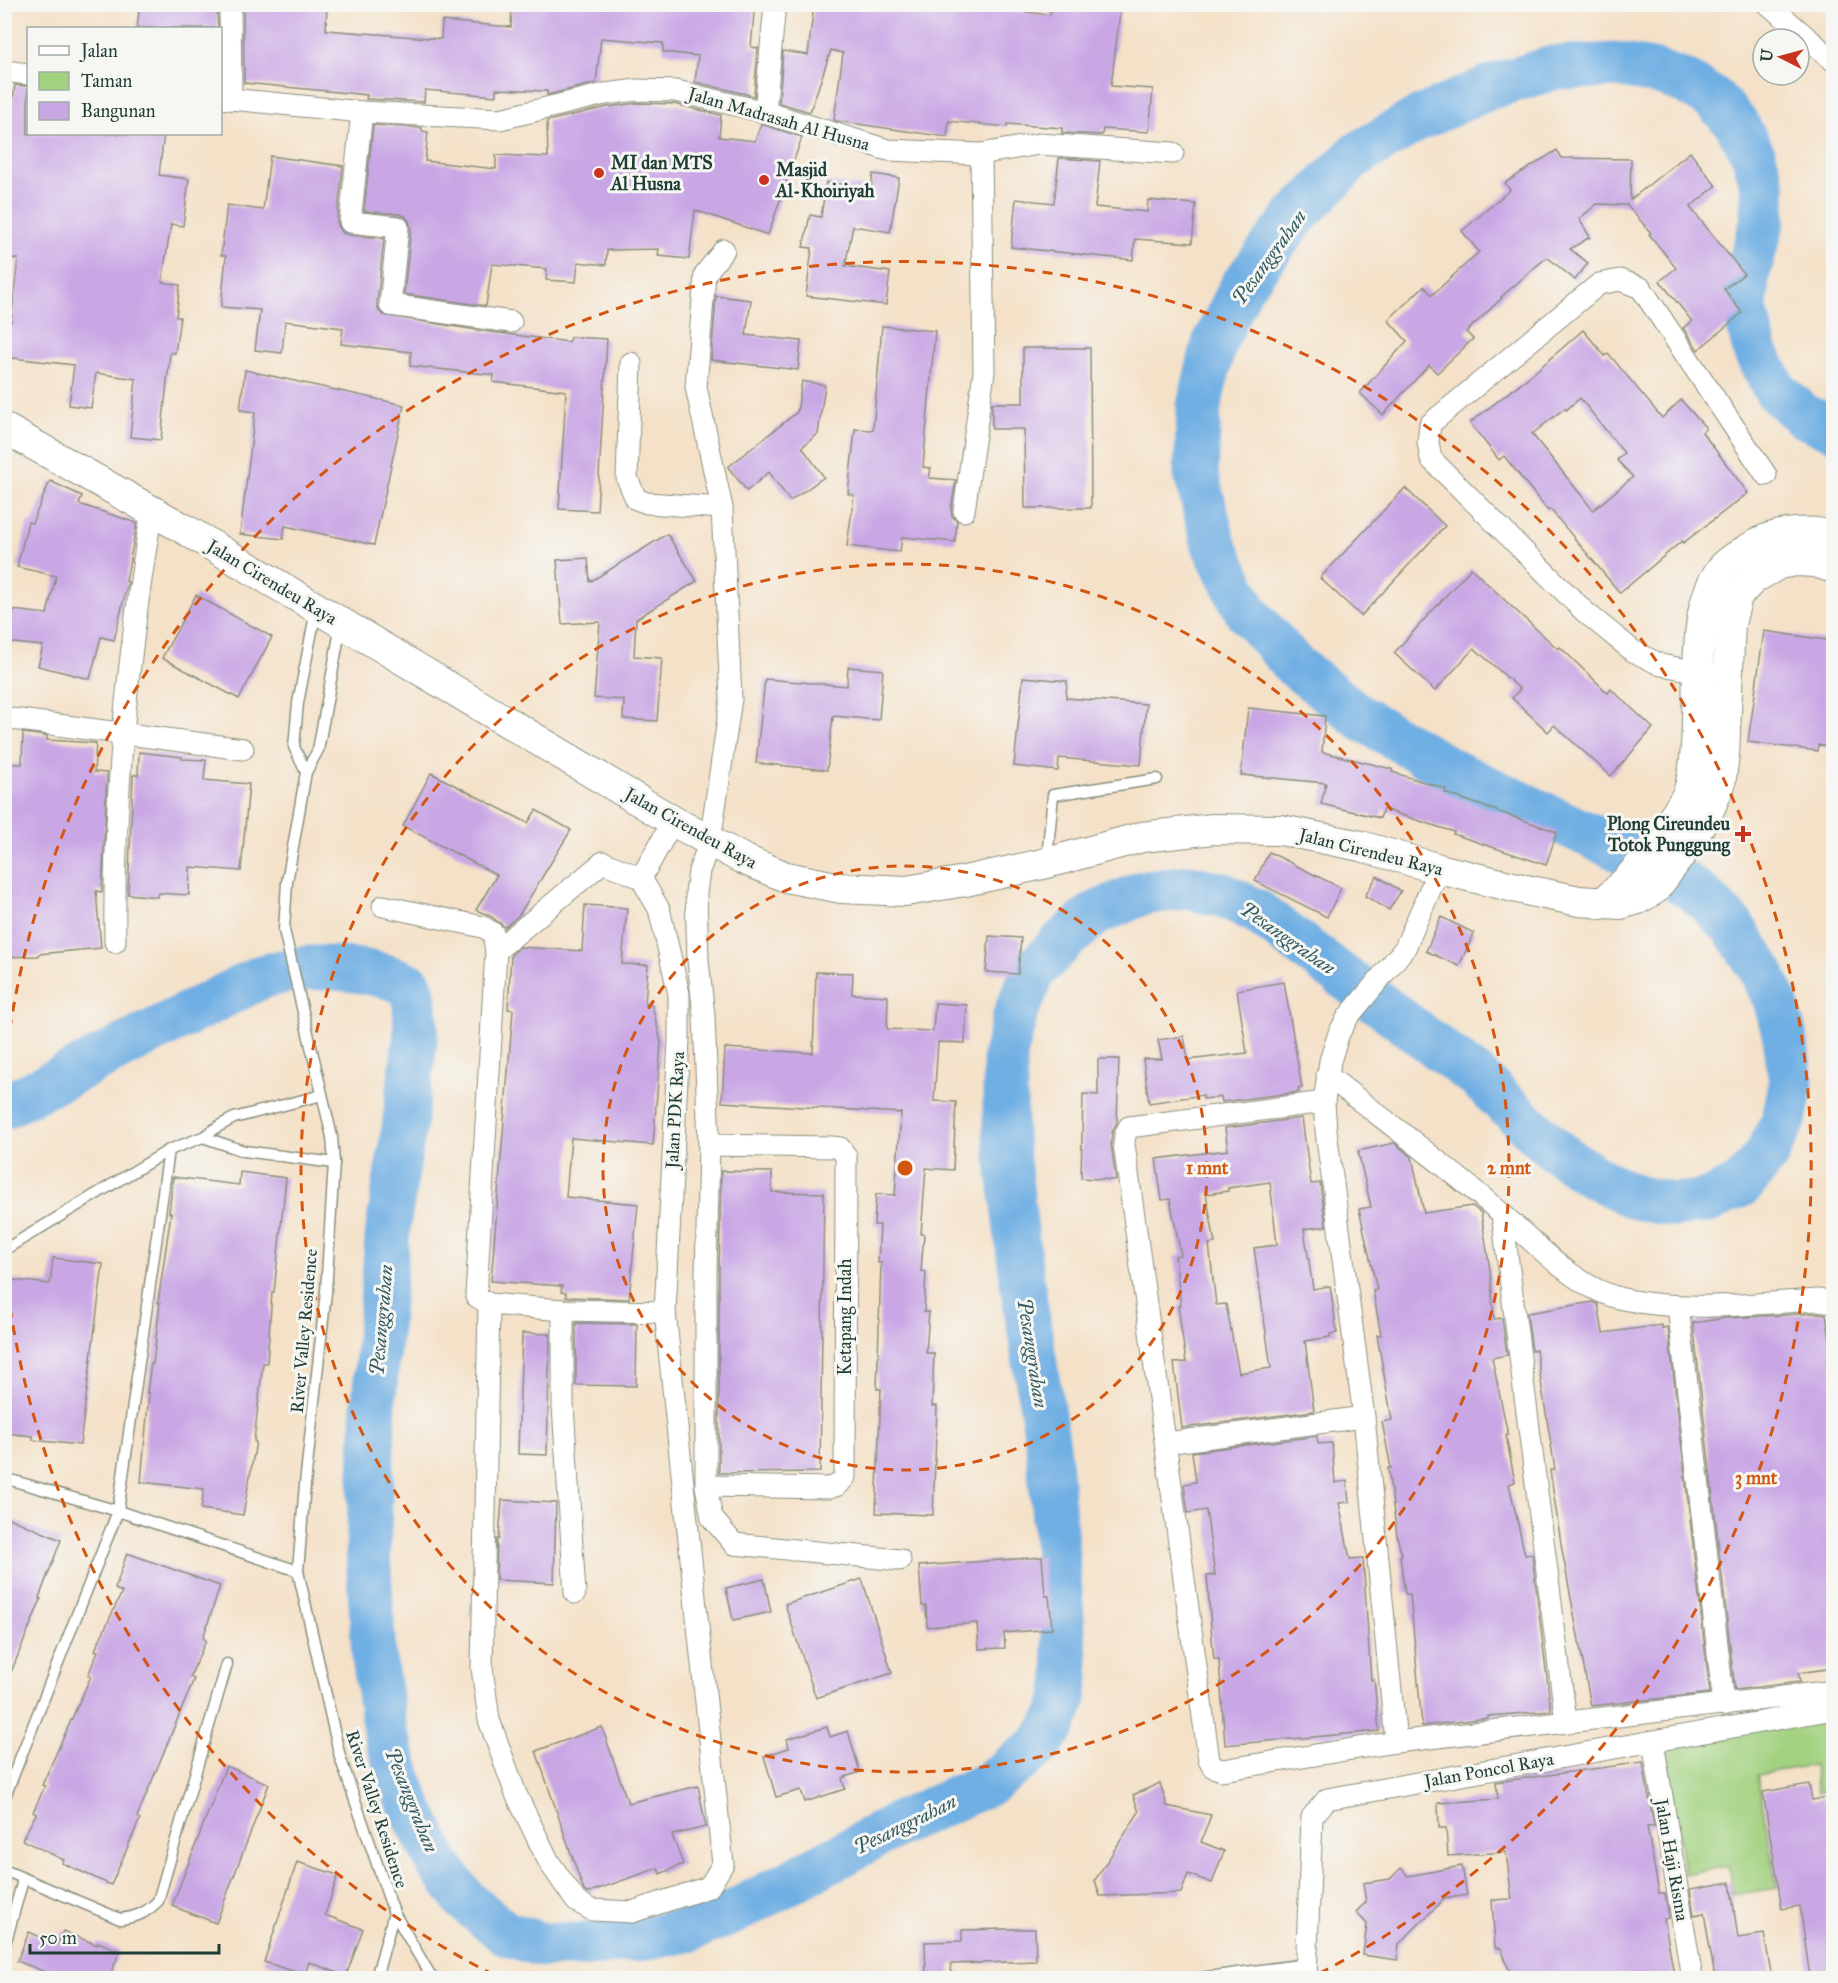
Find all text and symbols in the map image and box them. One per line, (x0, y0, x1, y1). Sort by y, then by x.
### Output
legend (27, 27, 222, 135)
north arrow (1751, 27, 1811, 87)
text: Jalan (79, 40, 118, 63)
text: U (1756, 48, 1777, 63)
text: Taman (81, 70, 133, 92)
street label: Jalan Madrasah Al Husna (683, 82, 873, 157)
text: Bangunan (81, 100, 156, 123)
place label: MI dan MTS Al Husna (610, 152, 713, 195)
place label: Masjid Al-Khoiriyah (775, 159, 876, 203)
marker: MI dan MTS Al Husna (592, 166, 606, 180)
marker: Masjid Al-Khoiriyah (757, 173, 771, 187)
water label: Pesanggrahan (1227, 205, 1312, 309)
street label: Jalan Cirendeu Raya (201, 534, 341, 631)
street label: Jalan Cirendeu Raya (619, 782, 761, 874)
place label: Plong Cireundeu Totok Punggung (1607, 813, 1731, 857)
street label: Jalan Cirendeu Raya (1295, 823, 1446, 882)
marker: Plong Cireundeu Totok Punggung (1734, 825, 1752, 843)
water label: Pesanggrahan (1236, 896, 1341, 980)
street label: Jalan PDK Raya (661, 1050, 690, 1171)
text: 1 mnt (1186, 1157, 1229, 1179)
text: 2 mnt (1487, 1157, 1532, 1179)
centre of rings (895, 1158, 915, 1178)
street label: River Valley Residence (286, 1248, 322, 1414)
street label: Ketapang Indah (834, 1259, 857, 1375)
water label: Pesanggrahan (364, 1263, 398, 1376)
water label: Pesanggrahan (1012, 1296, 1054, 1410)
text: 3 mnt (1735, 1467, 1778, 1490)
street label: River Valley Residence (341, 1727, 413, 1891)
water label: Pesanggrahan (380, 1744, 444, 1856)
street label: Jalan Poncol Raya (1421, 1748, 1556, 1794)
water label: Pesanggrahan (850, 1789, 961, 1859)
street label: Jalan Haji Risma (1649, 1795, 1694, 1923)
scale bar (30, 1917, 219, 1955)
text: 50 m (39, 1927, 77, 1949)

